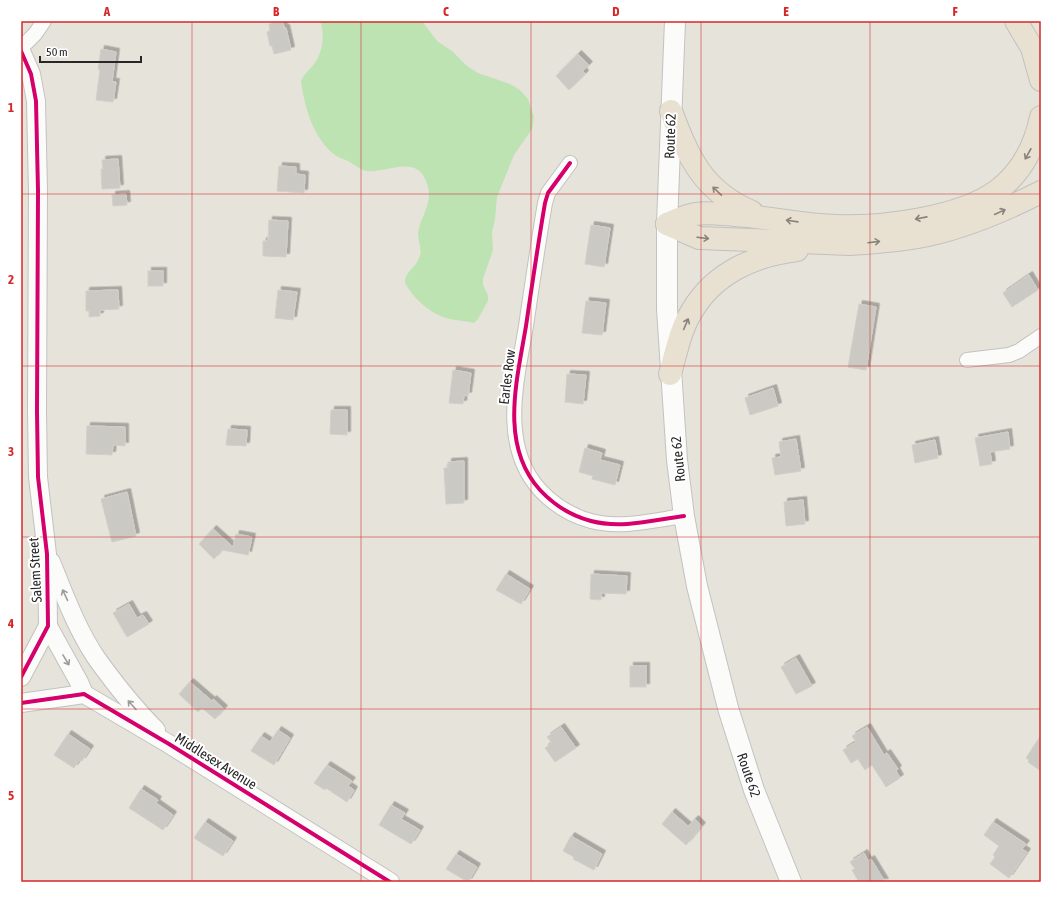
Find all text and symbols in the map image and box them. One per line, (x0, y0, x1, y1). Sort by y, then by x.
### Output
text: A (103, 4, 111, 19)
text: B (273, 4, 280, 19)
text: C (443, 4, 449, 19)
text: D (612, 4, 620, 19)
text: E (783, 4, 789, 19)
text: F (952, 4, 958, 19)
scale bar (40, 38, 141, 64)
text: 50 m (46, 45, 68, 59)
text: 1 (8, 100, 14, 115)
street label: Route 62 (661, 113, 679, 159)
one-way arrow (1024, 147, 1032, 159)
one-way arrow (712, 186, 722, 196)
one-way arrow (994, 208, 1006, 215)
one-way arrow (915, 215, 928, 223)
one-way arrow (786, 217, 799, 225)
one-way arrow (696, 234, 709, 241)
one-way arrow (867, 238, 880, 246)
text: 2 (8, 272, 14, 287)
one-way arrow (683, 318, 690, 330)
street label: Earles Row (496, 348, 518, 405)
street label: Route 62 (668, 435, 688, 483)
text: 3 (8, 444, 14, 459)
street label: Salem Street (25, 537, 45, 603)
one-way arrow (61, 589, 68, 601)
text: 4 (7, 616, 14, 631)
one-way arrow (63, 654, 71, 666)
one-way arrow (128, 700, 137, 710)
street label: Middlesex Avenue (172, 729, 260, 793)
street label: Route 62 (734, 751, 764, 799)
text: 5 (8, 788, 14, 803)

